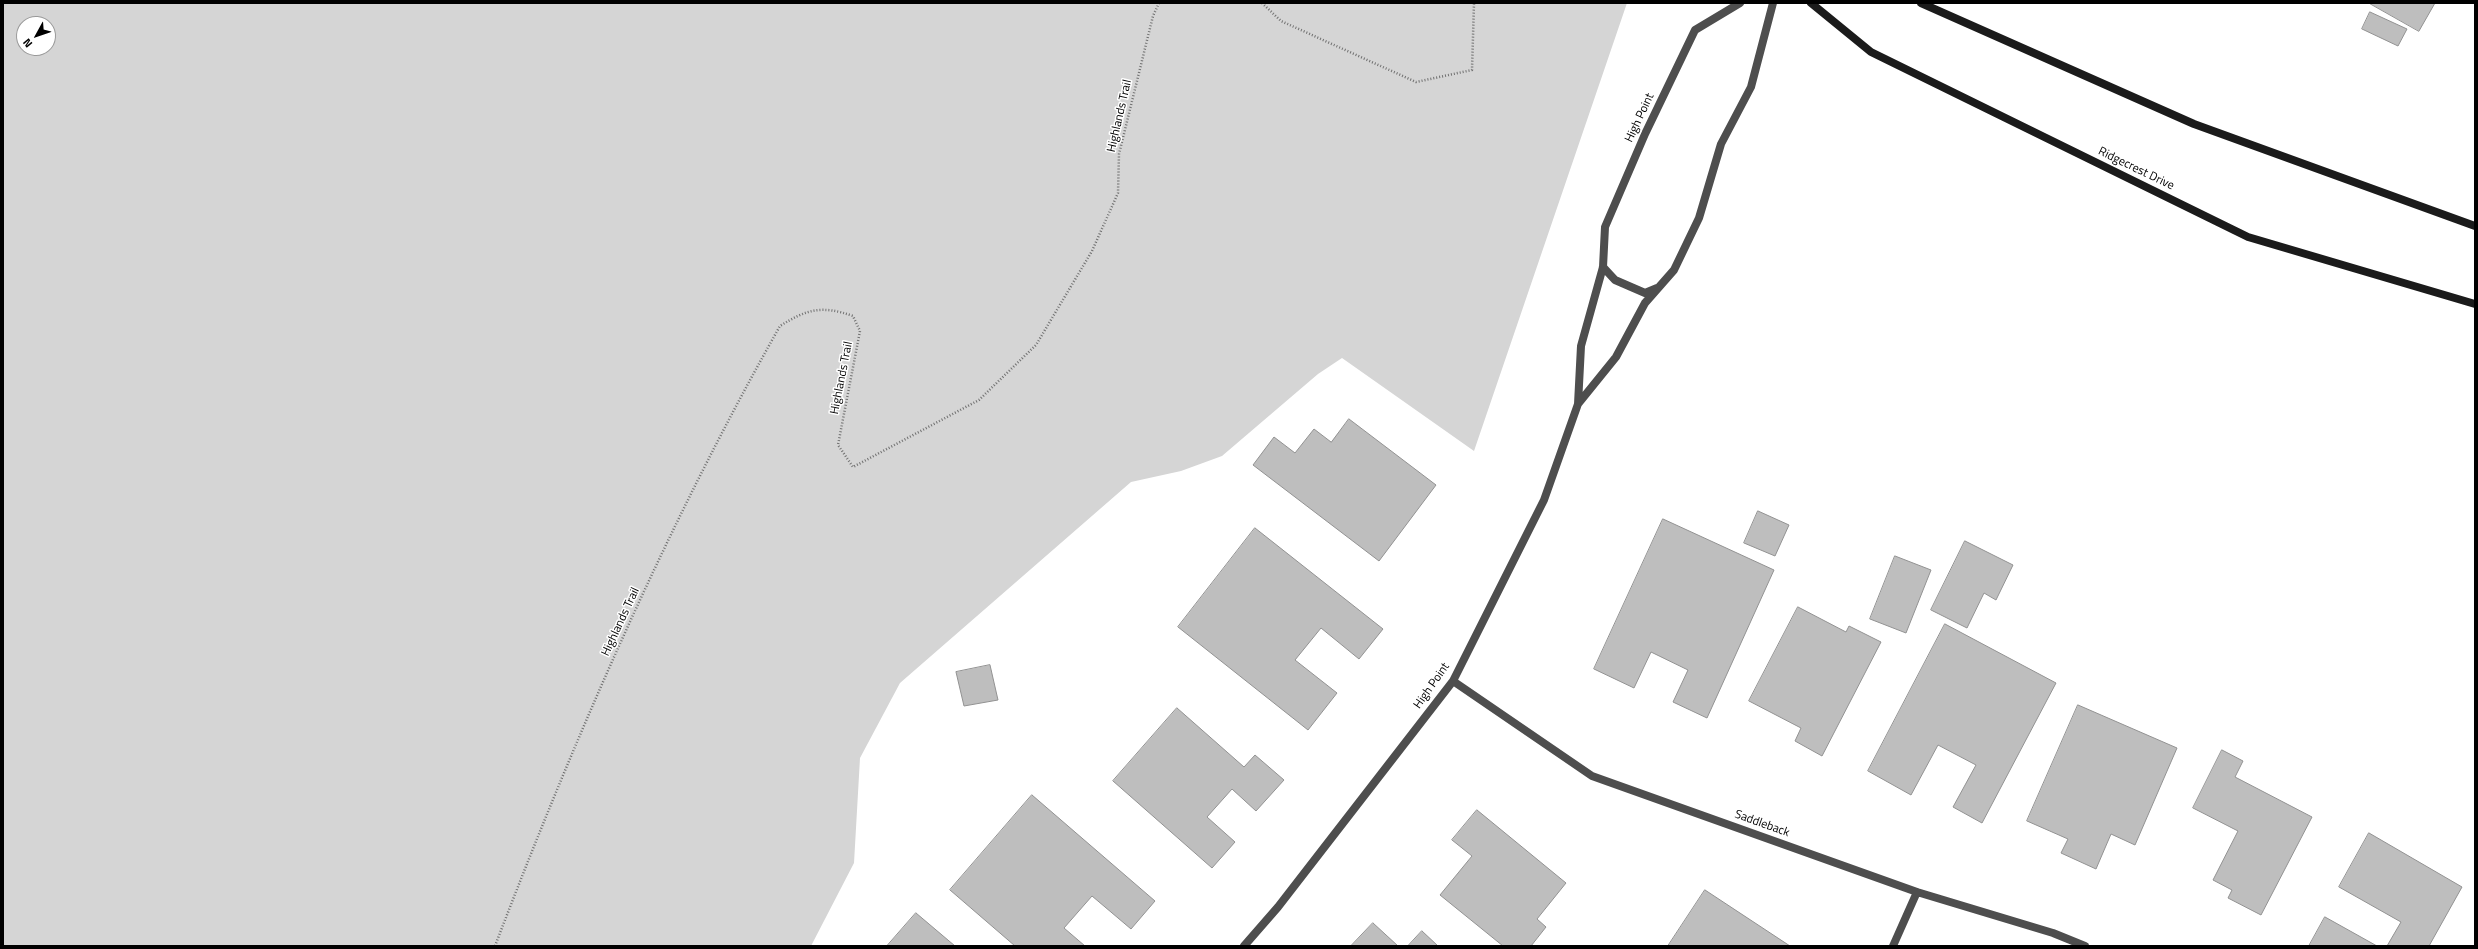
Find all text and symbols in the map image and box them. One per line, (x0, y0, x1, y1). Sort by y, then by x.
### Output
north arrow (16, 16, 56, 56)
text: N (19, 35, 36, 51)
street label: Highlands Trail (1105, 78, 1135, 154)
street label: High Point (1622, 91, 1658, 145)
street label: Ridgecrest Drive (2096, 144, 2176, 194)
street label: Highlands Trail (828, 340, 856, 416)
street label: Highlands Trail (599, 585, 643, 659)
street label: High Point (1411, 660, 1453, 712)
street label: Saddleback (1733, 807, 1791, 841)

